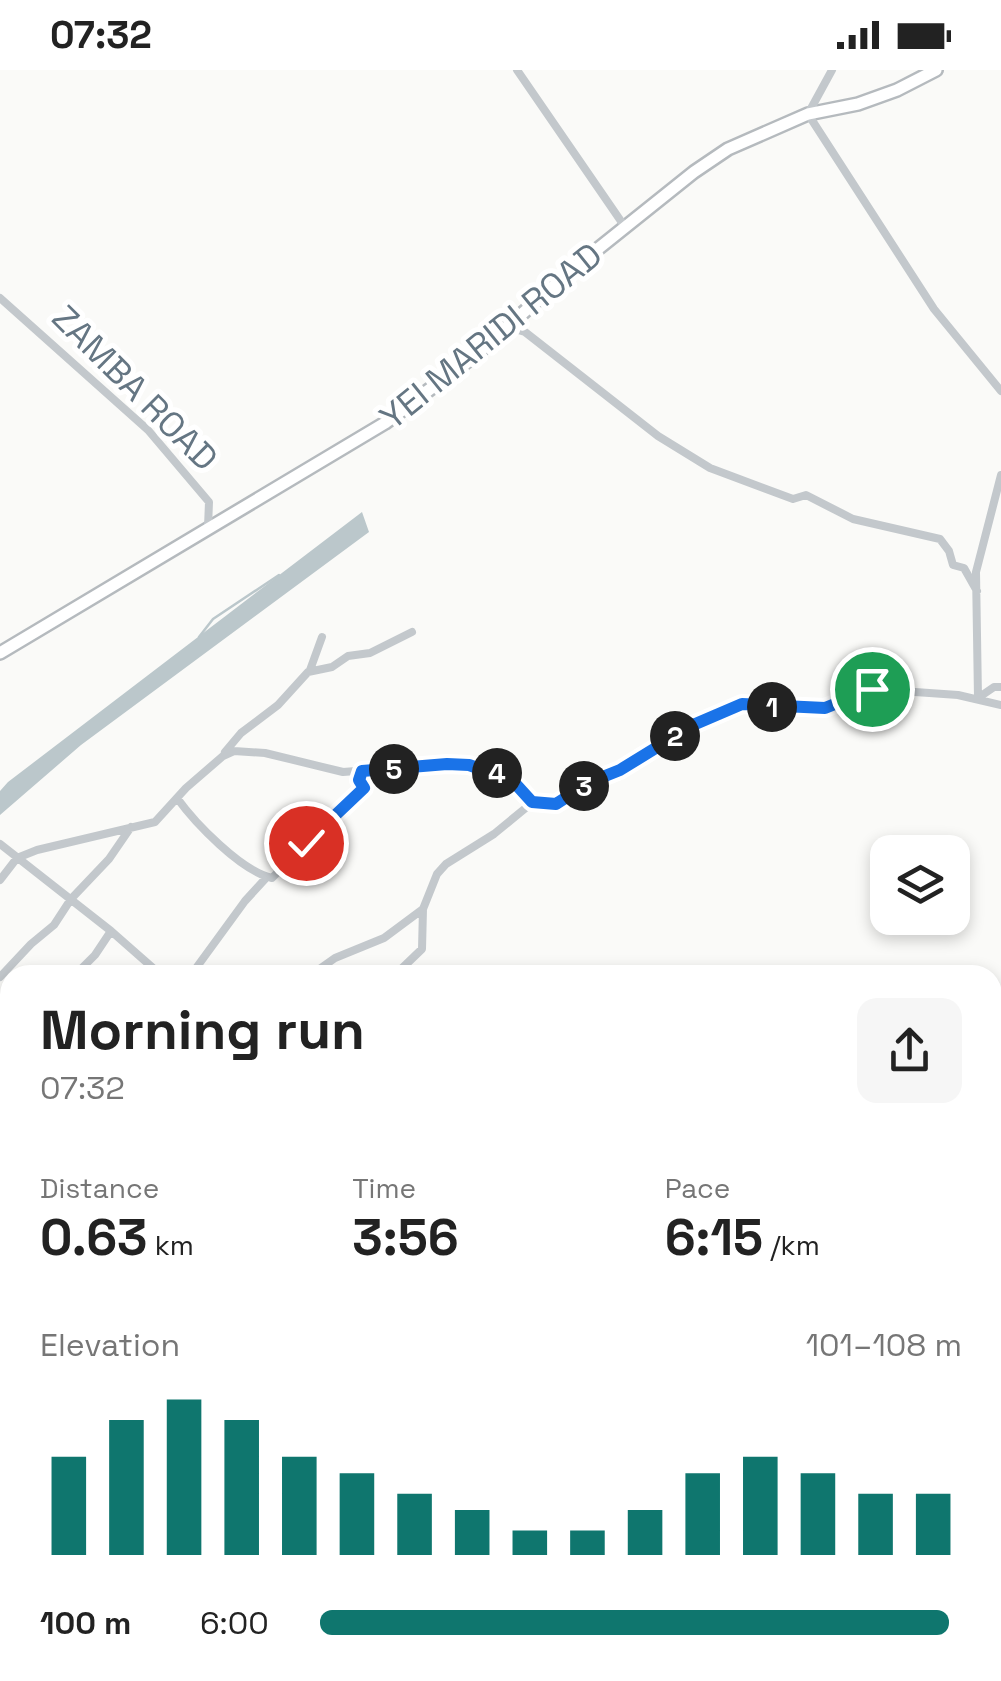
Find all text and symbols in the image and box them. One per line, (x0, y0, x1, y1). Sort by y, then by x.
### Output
text: 07:32 (50, 11, 152, 59)
street label: YEI MARIDI ROAD (371, 233, 611, 439)
street label: ZAMBA ROAD (43, 296, 227, 480)
pin (830, 647, 915, 732)
icon: arrive (845, 662, 900, 717)
pin: 1 (747, 682, 797, 732)
text: 1 (766, 689, 778, 725)
pin: 2 (650, 711, 700, 761)
text: 2 (667, 718, 683, 754)
pin: 5 (369, 744, 419, 794)
pin: 4 (472, 748, 522, 798)
text: 5 (386, 751, 402, 787)
text: 4 (488, 755, 506, 791)
pin: 3 (559, 761, 609, 811)
text: 3 (575, 768, 593, 804)
pin (264, 801, 349, 886)
icon: check (279, 816, 334, 871)
map controls (870, 835, 970, 935)
button: layers (870, 835, 970, 935)
text: Morning run (40, 995, 365, 1065)
button: share (857, 998, 962, 1103)
text: 07:32 (40, 1068, 125, 1108)
text: Distance (40, 1170, 159, 1206)
text: Time (352, 1170, 416, 1206)
text: Pace (665, 1170, 730, 1206)
text: 0.63 (40, 1206, 148, 1270)
text: 3:56 (352, 1206, 459, 1270)
text: 6:15 (665, 1206, 763, 1270)
text: km (148, 1227, 194, 1263)
text: /km (763, 1227, 820, 1263)
text: Elevation (40, 1325, 180, 1365)
text: 101–108 m (806, 1325, 962, 1365)
text: 100 m (40, 1603, 131, 1643)
text: 6:00 (200, 1603, 269, 1643)

